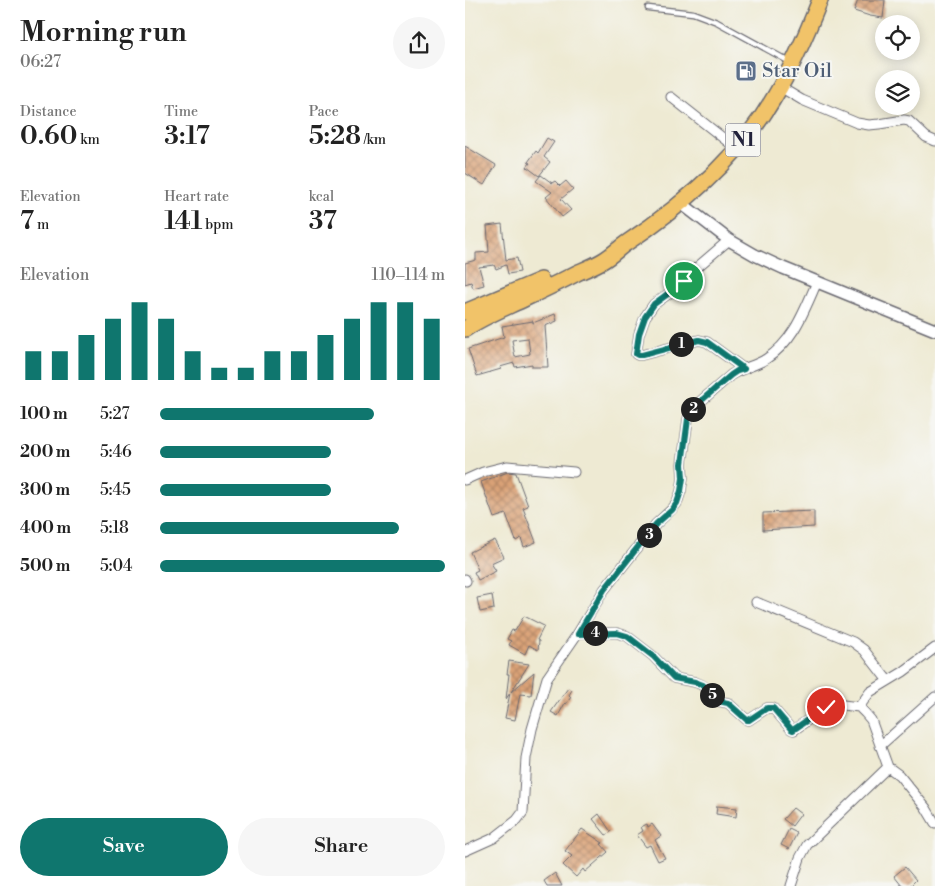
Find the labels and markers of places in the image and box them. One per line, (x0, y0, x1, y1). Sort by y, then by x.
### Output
fuel station icon: Star Oil (734, 59, 758, 83)
place label: Star Oil (762, 59, 832, 84)
pin (663, 260, 705, 302)
pin: 1 (669, 332, 693, 356)
pin: 2 (681, 396, 705, 422)
pin: 3 (637, 522, 661, 548)
pin: 4 (583, 620, 607, 646)
pin: 5 (699, 682, 725, 708)
pin (805, 686, 847, 728)

